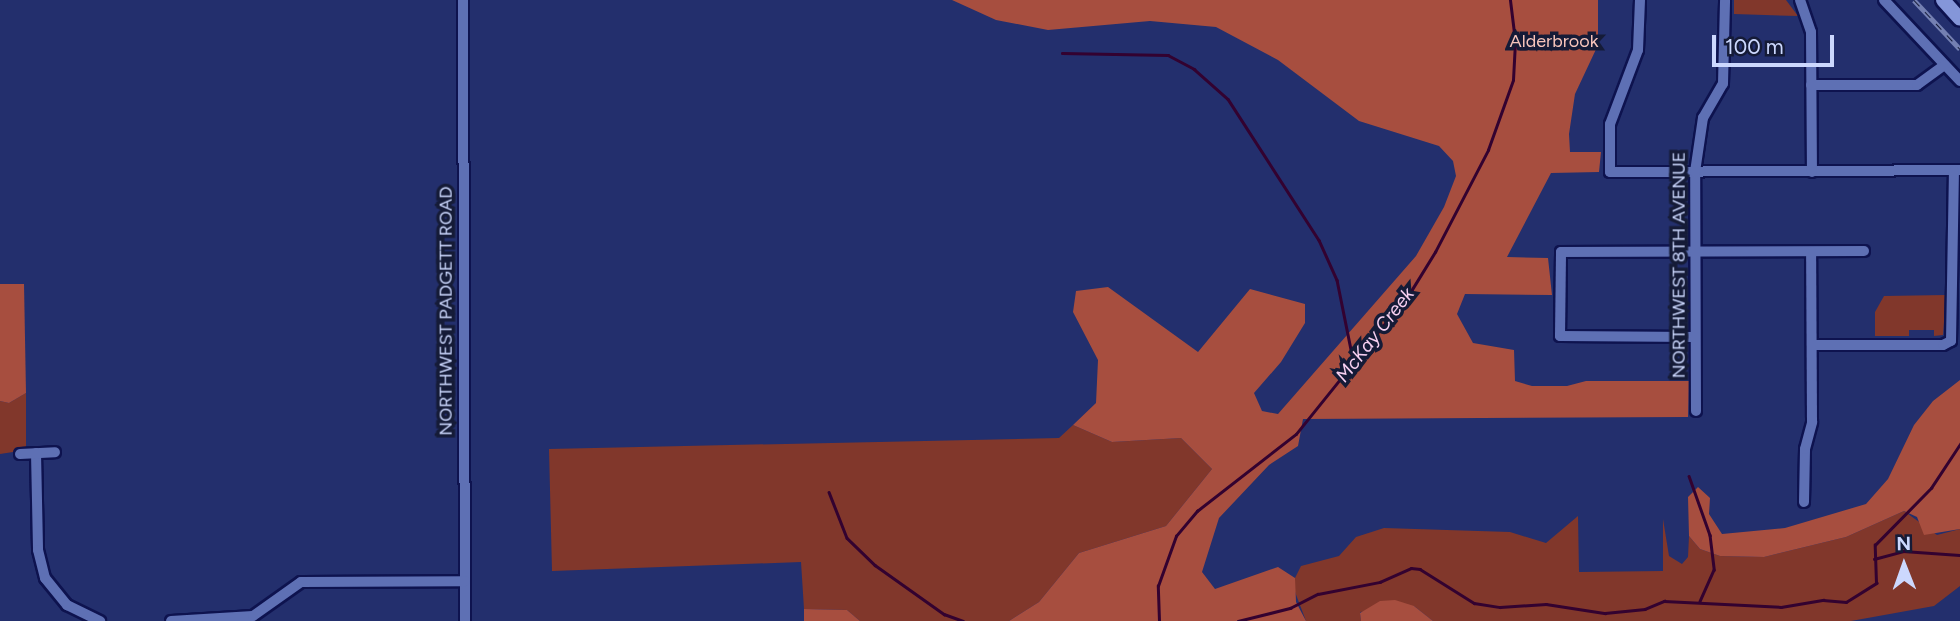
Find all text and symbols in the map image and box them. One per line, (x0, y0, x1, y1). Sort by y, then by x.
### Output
scale bar (1715, 21, 1838, 65)
park label: Alderbrook (1510, 30, 1598, 52)
text: 100 m (1725, 34, 1784, 59)
street label: NORTHWEST 8TH AVENUE (1668, 152, 1690, 378)
street label: NORTHWEST PADGETT ROAD (435, 186, 457, 436)
water label: McKay Creek (1331, 283, 1419, 387)
north arrow (1869, 530, 1939, 600)
text: N (1896, 532, 1911, 555)

